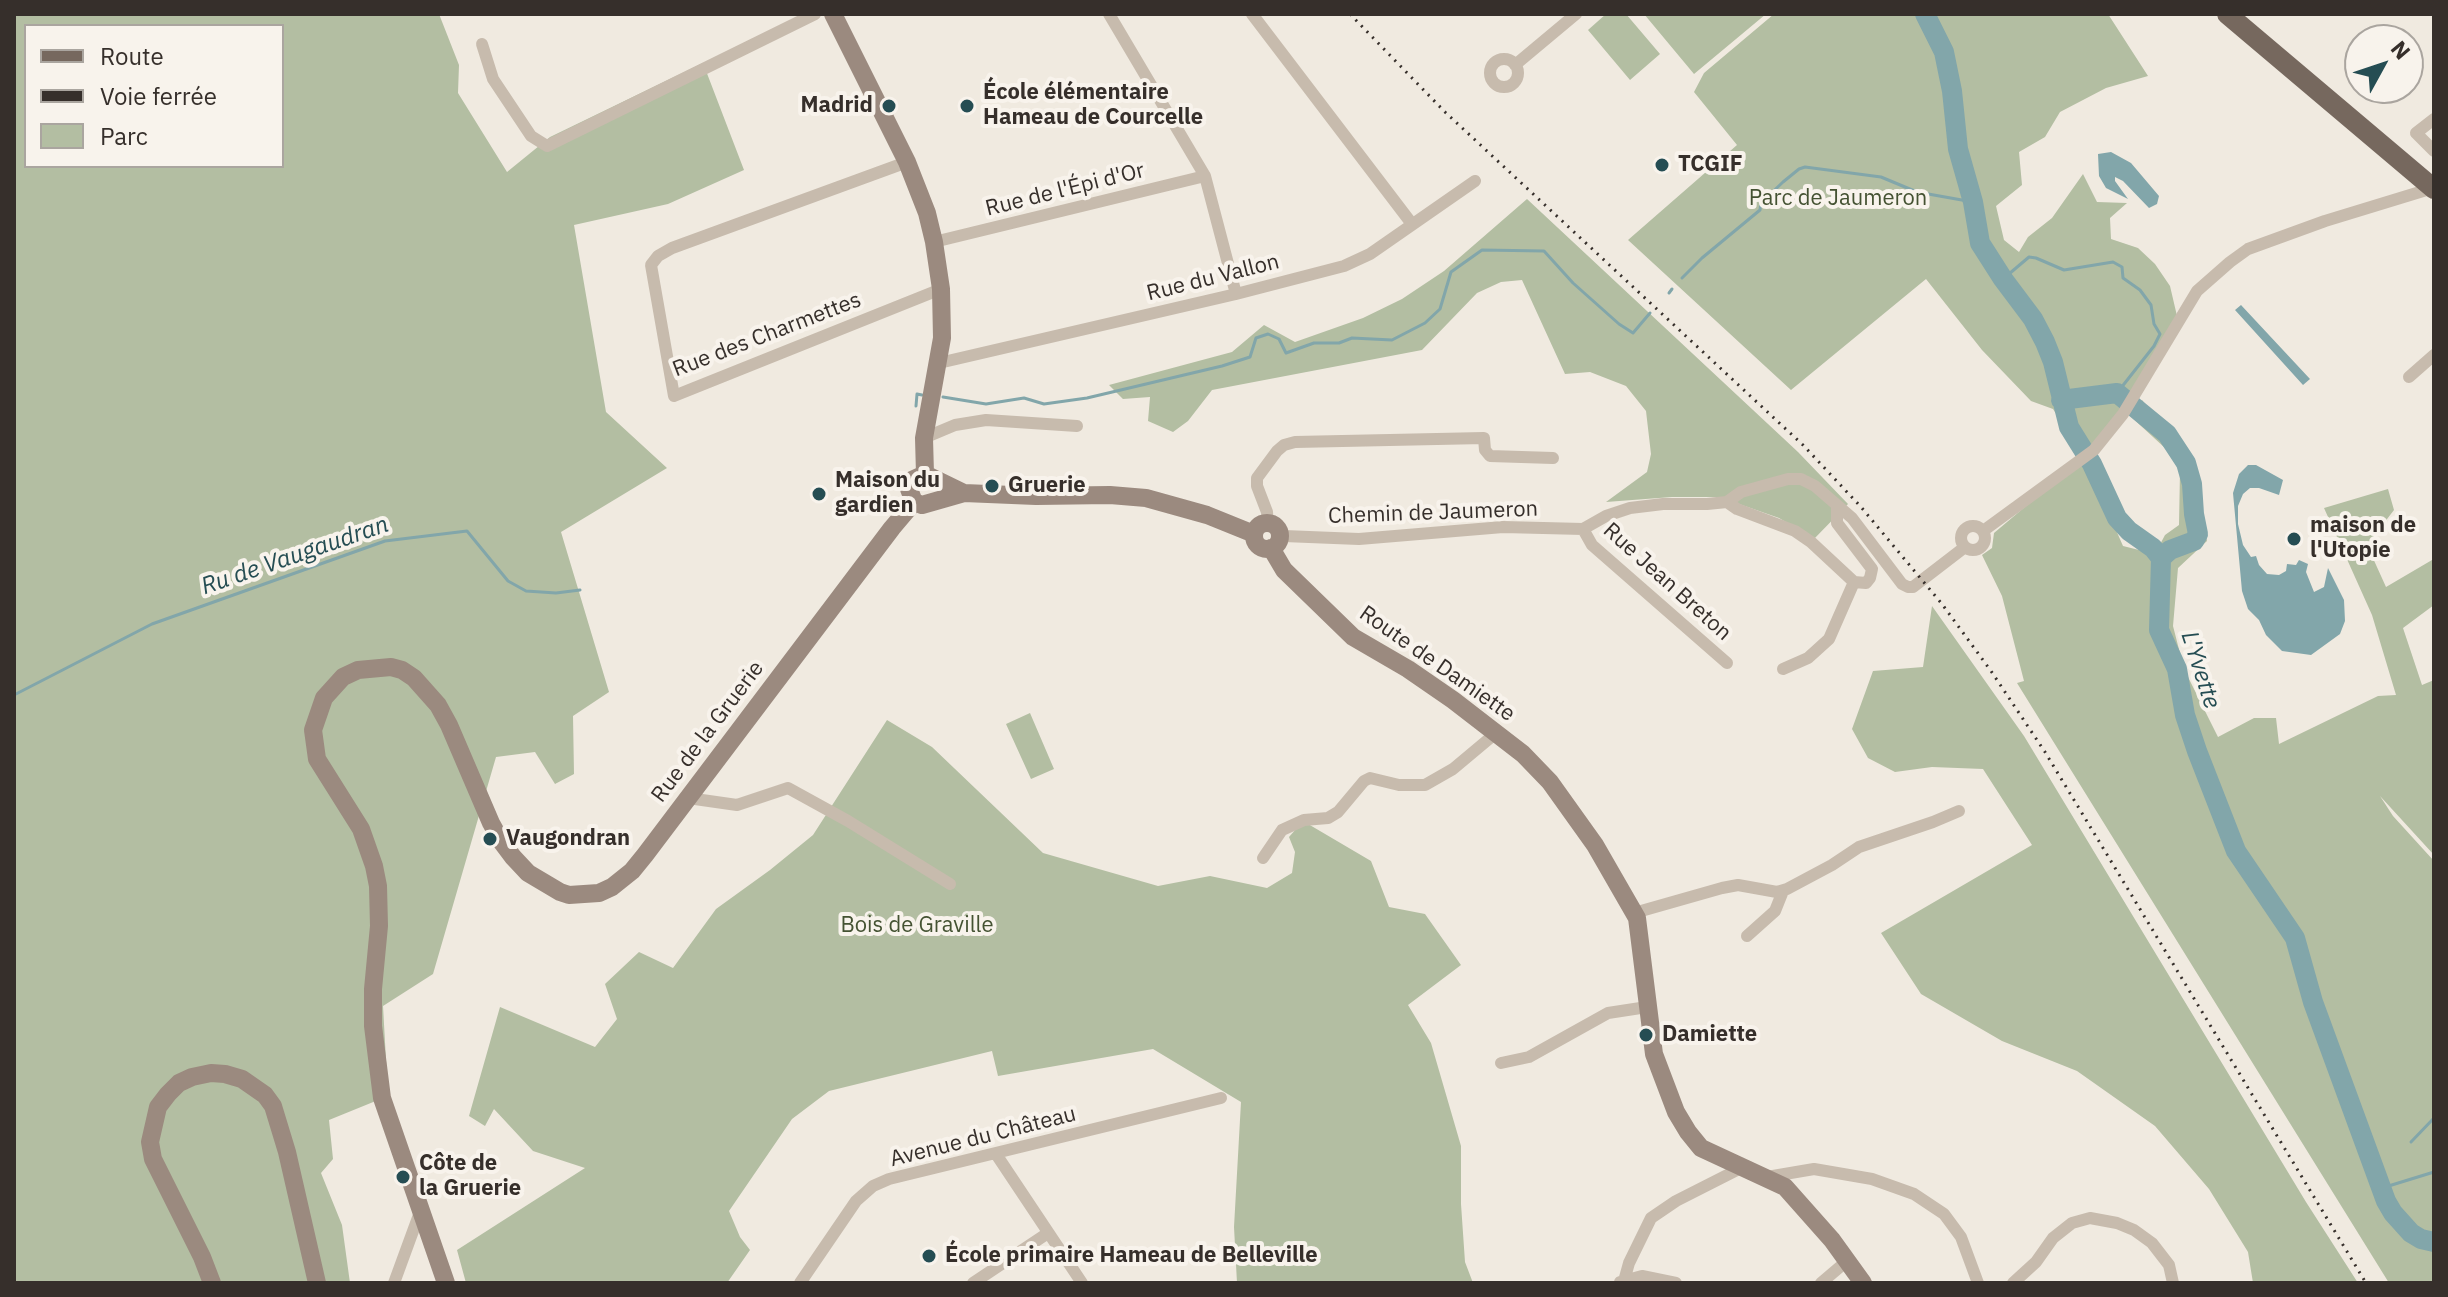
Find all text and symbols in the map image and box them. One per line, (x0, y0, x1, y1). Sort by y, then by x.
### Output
legend (24, 24, 284, 168)
north arrow (2344, 24, 2424, 104)
text: N (2385, 34, 2417, 65)
text: Route (100, 40, 164, 72)
text: Voie ferrée (100, 80, 217, 112)
place label: École élémentaire Hameau de Courcelle (983, 80, 1203, 132)
place label: Madrid (801, 93, 873, 119)
marker: Madrid (880, 97, 898, 115)
marker: École élémentaire Hameau de Courcelle (958, 97, 976, 115)
text: Parc (100, 120, 148, 152)
place label: TCGIF (1678, 152, 1743, 178)
marker: TCGIF (1653, 156, 1671, 174)
street label: Rue de l'Épi d'Or (983, 157, 1147, 223)
park label: Parc de Jaumeron (1749, 186, 1927, 212)
street label: Rue du Vallon (1144, 249, 1282, 307)
street label: Rue des Charmettes (669, 287, 865, 383)
place label: Maison du gardien (835, 468, 940, 520)
place label: Gruerie (1008, 473, 1086, 499)
marker: Gruerie (983, 477, 1001, 495)
marker: Maison du gardien (810, 485, 828, 503)
street label: Chemin de Jaumeron (1328, 496, 1538, 530)
water label: Ru de Vaugaudran (198, 510, 392, 602)
place label: maison de l'Utopie (2310, 513, 2416, 564)
street label: Rue Jean Breton (1597, 518, 1737, 646)
marker: maison de l'Utopie (2285, 530, 2303, 548)
street label: Route de Damiette (1354, 600, 1520, 728)
water label: L'Yvette (2174, 628, 2226, 712)
street label: Rue de la Gruerie (646, 656, 770, 808)
place label: Vaugondran (506, 826, 630, 852)
marker: Vaugondran (481, 830, 499, 848)
park label: Bois de Graville (840, 913, 994, 939)
place label: Damiette (1662, 1022, 1757, 1048)
marker: Damiette (1637, 1026, 1655, 1044)
street label: Avenue du Château (887, 1101, 1079, 1173)
place label: Côte de la Gruerie (419, 1151, 521, 1202)
marker: Côte de la Gruerie (394, 1168, 412, 1186)
place label: École primaire Hameau de Belleville (945, 1243, 1318, 1269)
marker: École primaire Hameau de Belleville (920, 1247, 938, 1265)

